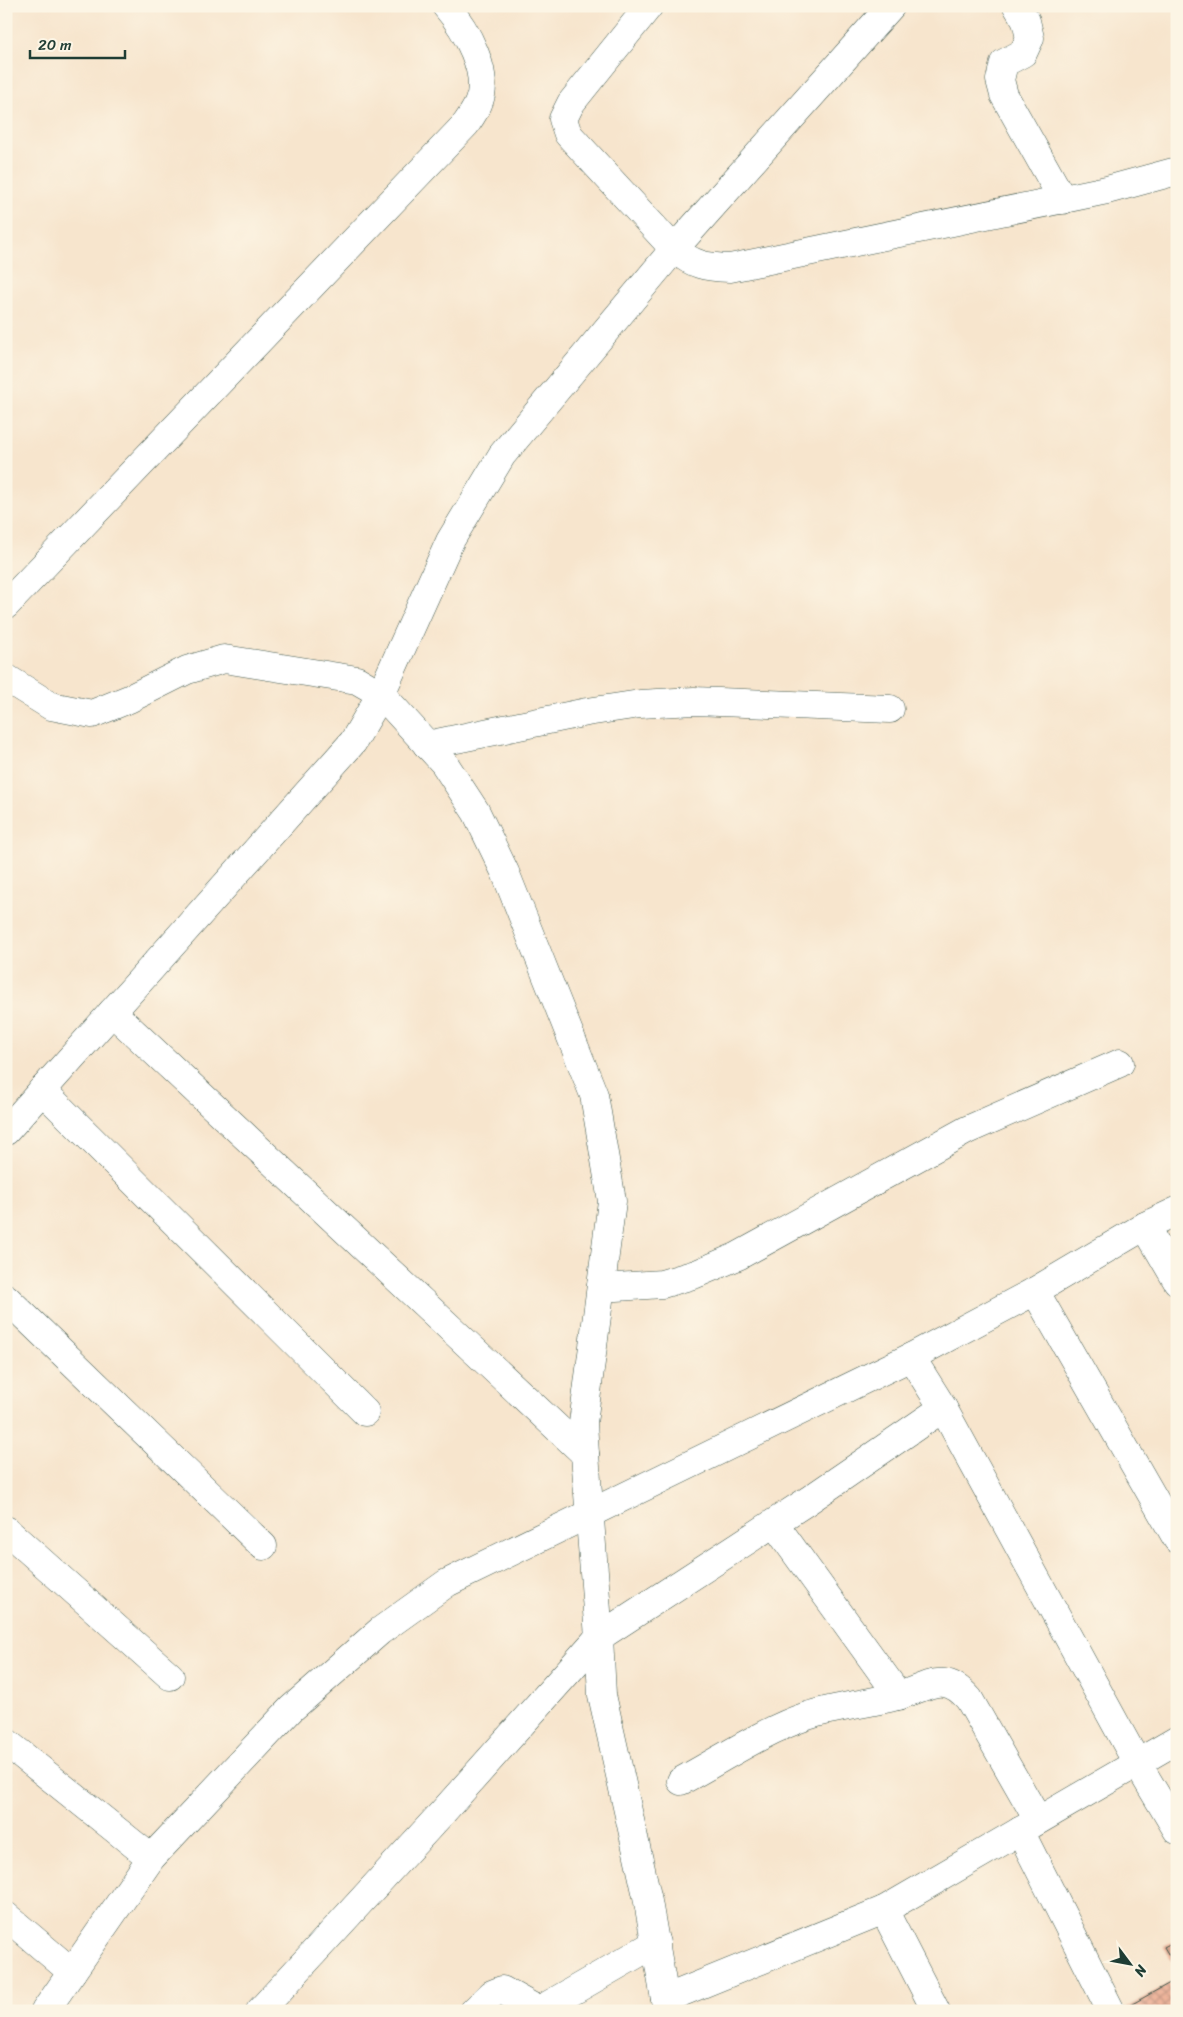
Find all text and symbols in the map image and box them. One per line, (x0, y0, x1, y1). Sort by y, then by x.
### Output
scale bar (30, 28, 125, 60)
text: 20 m (38, 32, 72, 58)
north arrow (1106, 1940, 1156, 1990)
text: N (1127, 1959, 1154, 1982)

